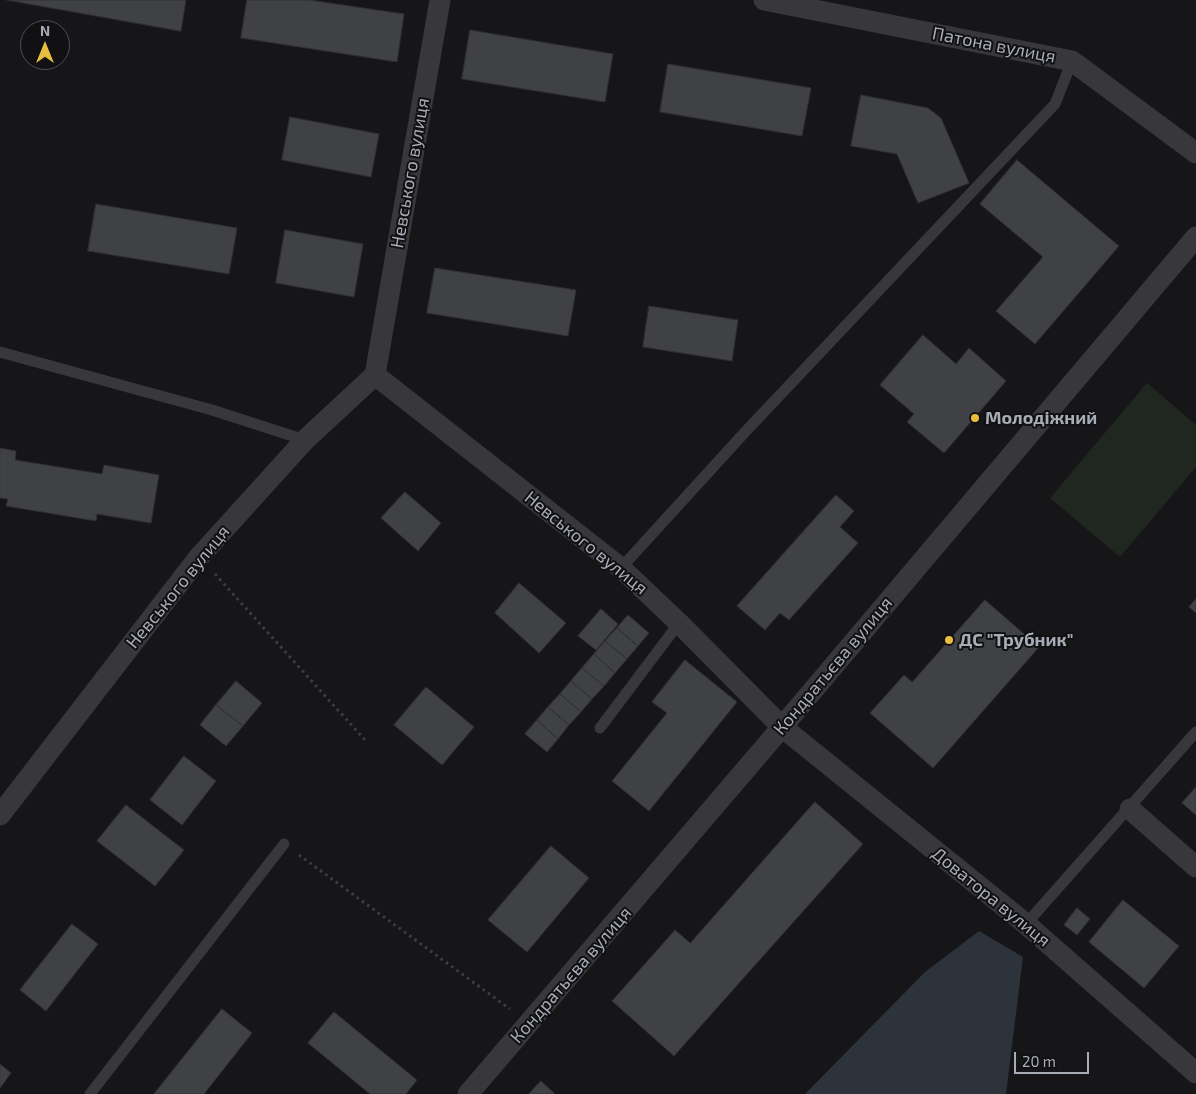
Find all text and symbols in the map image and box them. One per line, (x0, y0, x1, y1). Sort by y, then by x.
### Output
north arrow (20, 20, 70, 70)
text: N (40, 22, 50, 39)
street label: Патона вулиця (930, 22, 1058, 68)
street label: Невського вулиця (386, 96, 434, 250)
place label: Молодіжний (985, 407, 1097, 429)
marker: Молодіжний (969, 412, 981, 424)
street label: Невського вулиця (520, 487, 652, 599)
street label: Невського вулиця (122, 521, 234, 653)
street label: Кондратьєва вулиця (769, 593, 897, 739)
place label: ДС "Трубник" (959, 629, 1073, 651)
marker: ДС "Трубник" (943, 634, 955, 646)
street label: Доватора вулиця (927, 843, 1055, 951)
street label: Кондратьєва вулиця (506, 902, 636, 1048)
scale bar (1016, 1042, 1091, 1074)
text: 20 m (1022, 1052, 1056, 1070)

